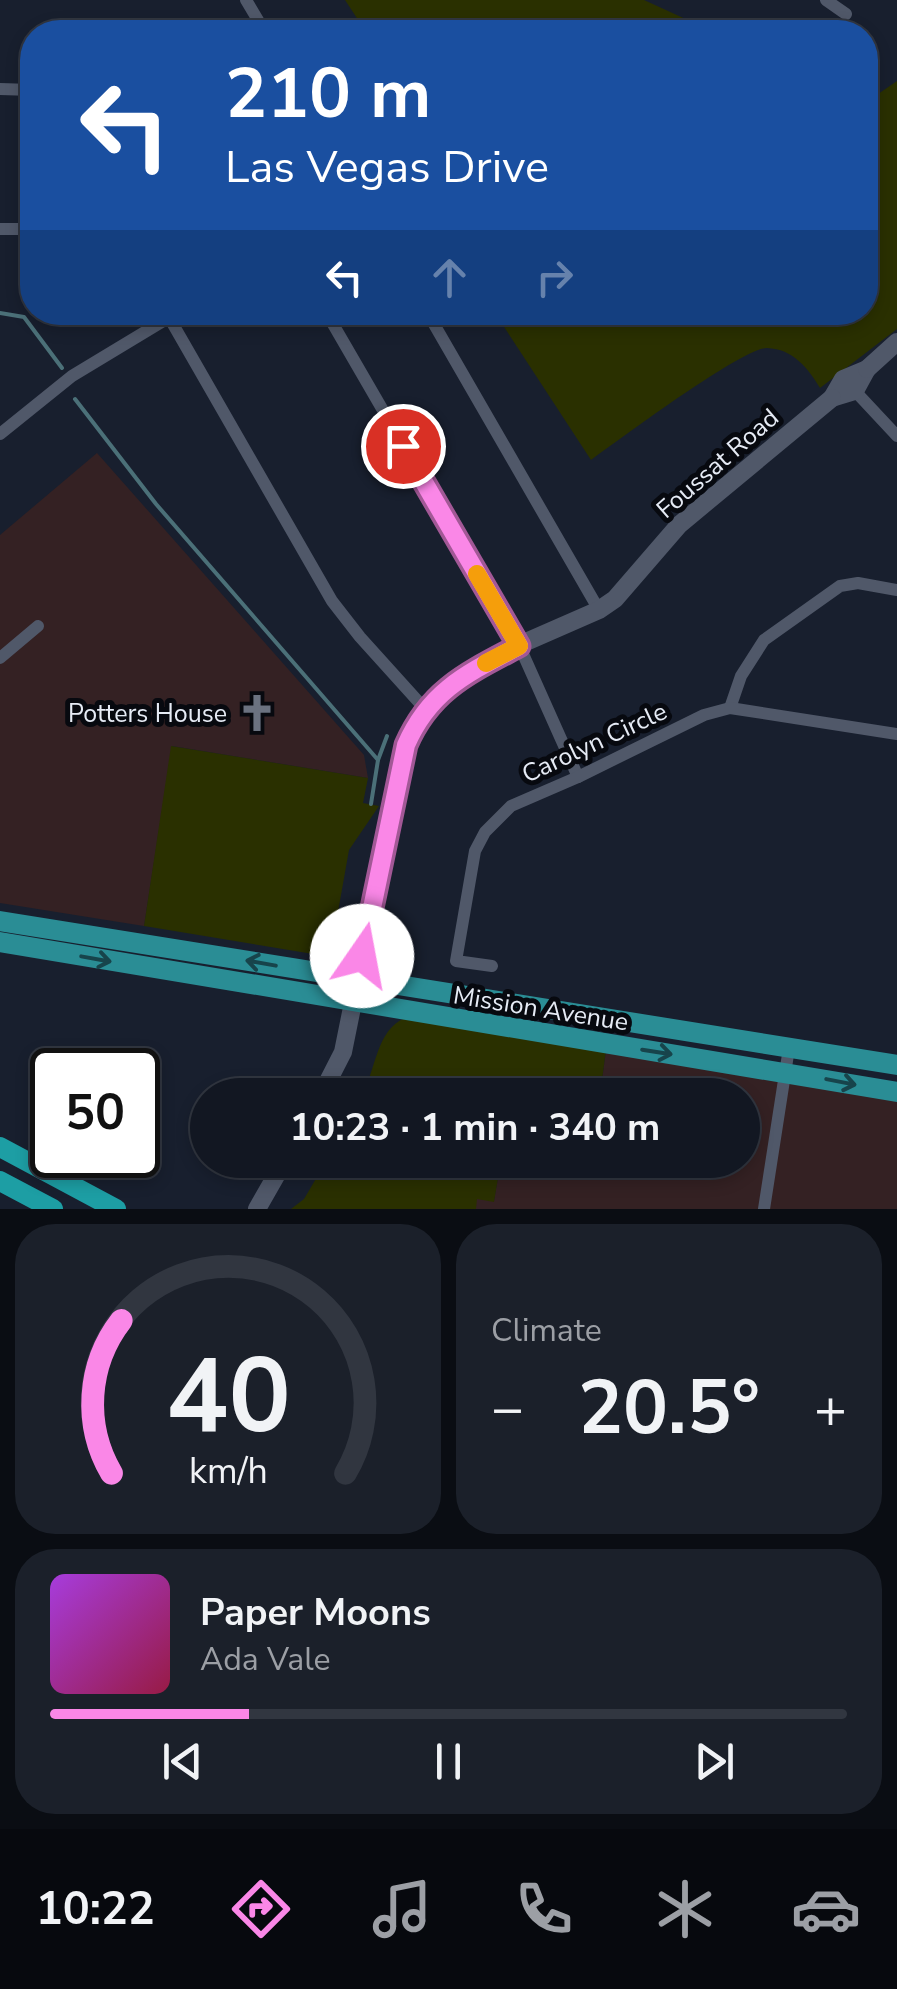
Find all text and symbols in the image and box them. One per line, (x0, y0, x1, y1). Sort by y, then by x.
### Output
text: 210 m (225, 46, 431, 142)
icon: left (60, 60, 190, 190)
text: Las Vegas Drive (225, 137, 549, 198)
icon: left (317, 250, 372, 305)
icon: ahead (422, 250, 477, 305)
icon: right (527, 250, 582, 305)
street label: Foussat Road (649, 401, 786, 526)
pin (361, 404, 446, 489)
icon: arrive (376, 419, 431, 474)
church icon: Potters House (236, 692, 278, 734)
street label: Carolyn Circle (516, 694, 673, 791)
place label: Potters House (68, 697, 227, 731)
position arrow (310, 904, 414, 1008)
one-way arrow (79, 950, 112, 969)
one-way arrow (245, 953, 278, 972)
street label: Mission Avenue (451, 978, 631, 1040)
one-way arrow (640, 1043, 673, 1062)
speed limit sign: 50 (30, 1048, 160, 1178)
one-way arrow (824, 1074, 856, 1093)
text: 10:23 · 1 min · 340 m (290, 1102, 660, 1153)
text: Climate (491, 1309, 602, 1352)
text: 40 (166, 1326, 290, 1468)
text: 20.5° (578, 1357, 760, 1459)
text: − (491, 1371, 524, 1446)
text: + (814, 1371, 847, 1446)
text: km/h (189, 1447, 267, 1496)
text: Paper Moons (200, 1587, 431, 1638)
text: Ada Vale (200, 1638, 331, 1681)
icon: previous (155, 1734, 210, 1789)
icon: pause (421, 1734, 476, 1789)
icon: next (687, 1734, 742, 1789)
icon: directions (226, 1874, 296, 1944)
icon: music (367, 1874, 437, 1944)
icon: phone (509, 1874, 579, 1944)
icon: climate (650, 1874, 720, 1944)
icon: car (791, 1874, 861, 1944)
text: 10:22 (36, 1879, 155, 1940)

